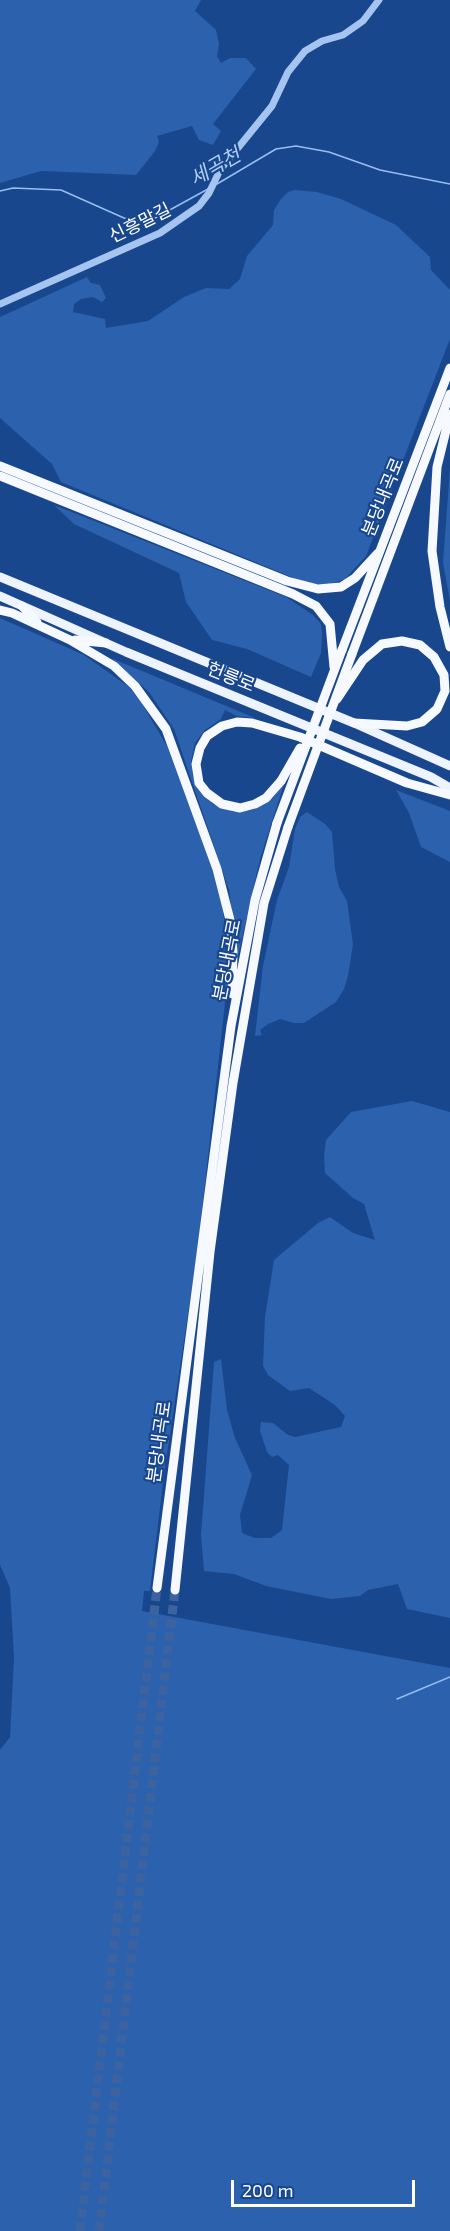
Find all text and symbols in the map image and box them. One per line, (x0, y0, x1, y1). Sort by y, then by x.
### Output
water label: 세곡천 (185, 143, 245, 191)
street label: 신흥말길 (105, 199, 175, 247)
street label: 분당내곡로 (357, 455, 409, 539)
street label: 헌릉로 (204, 658, 258, 696)
street label: 분당내곡로 (208, 917, 246, 1003)
street label: 분당내곡로 (143, 1399, 175, 1485)
scale bar (234, 2168, 418, 2206)
text: 200 m (242, 2179, 294, 2201)

